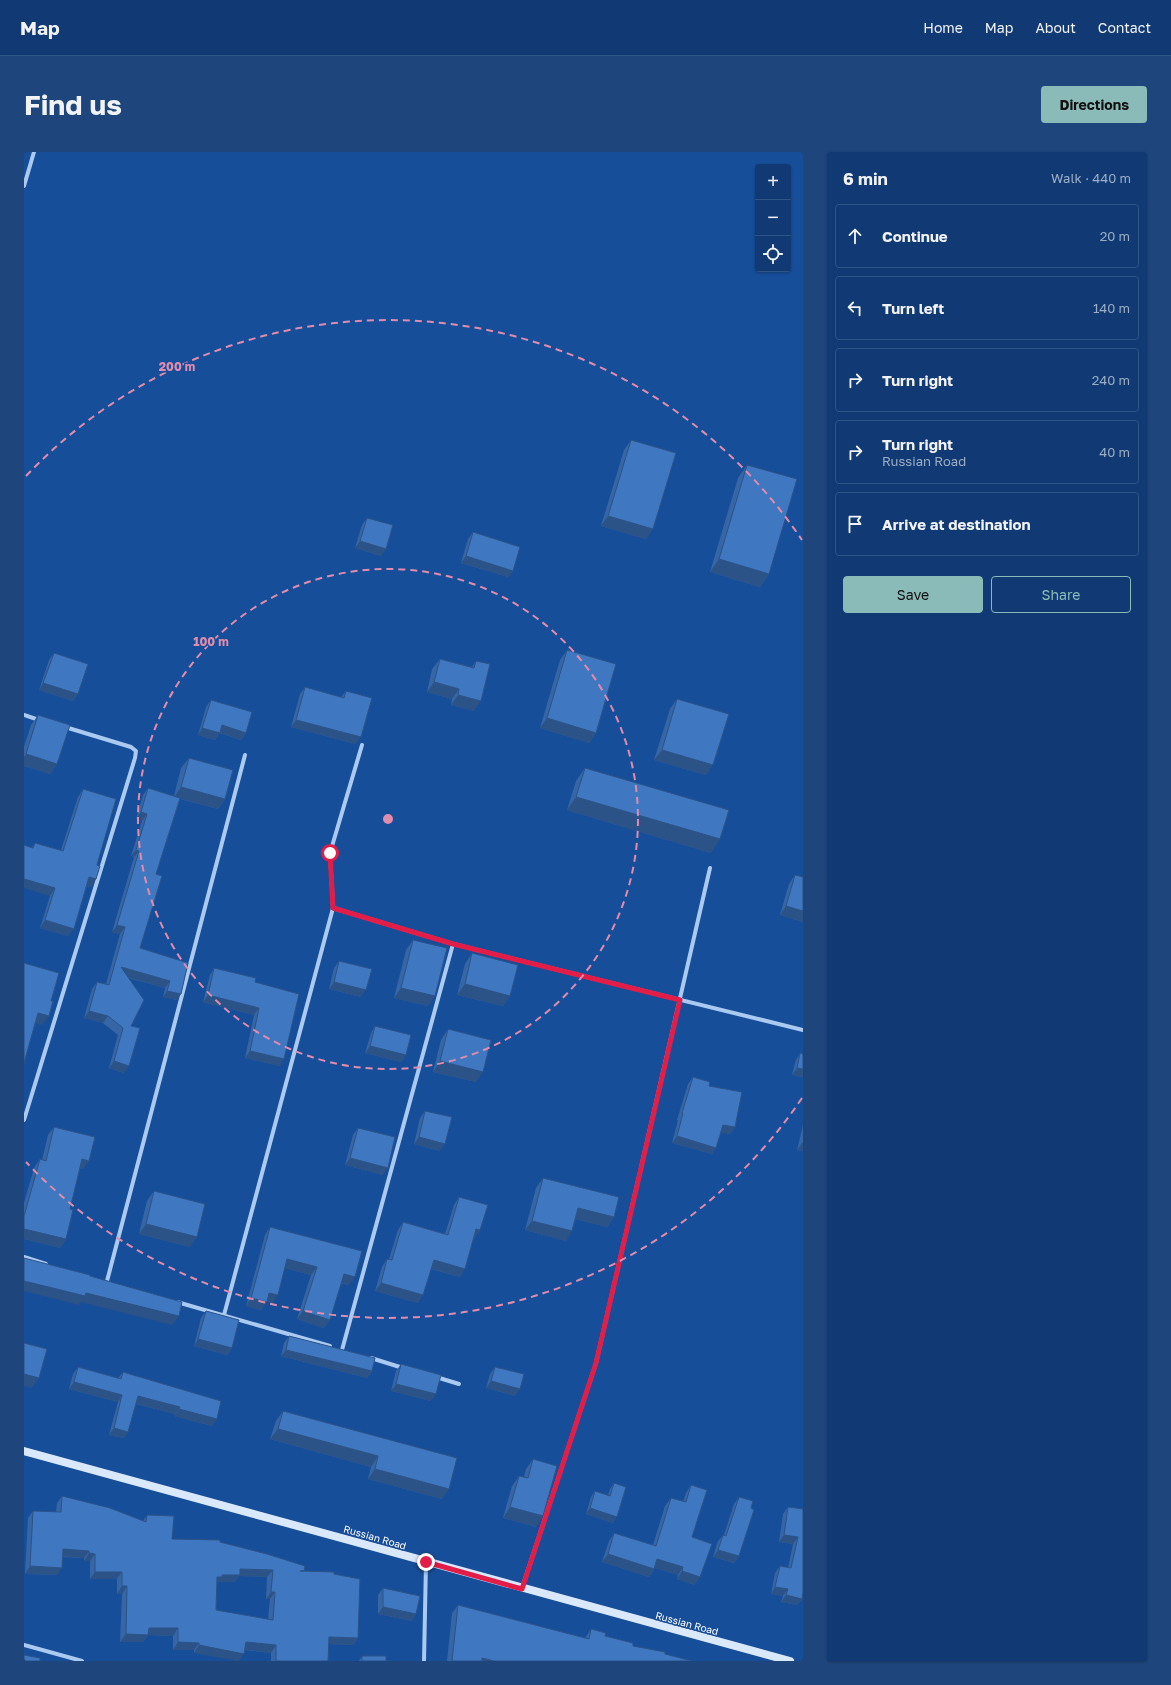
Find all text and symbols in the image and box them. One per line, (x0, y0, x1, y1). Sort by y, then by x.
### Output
text: Map (20, 16, 60, 39)
text: Home (923, 19, 963, 36)
text: Map (985, 19, 1013, 36)
text: About (1035, 19, 1076, 36)
text: Contact (1098, 19, 1151, 36)
button: Directions (1041, 86, 1147, 123)
text: Find us (24, 88, 122, 121)
map controls (755, 164, 791, 272)
button: + (755, 164, 791, 200)
text: 6 min (843, 168, 888, 189)
text: Walk · 440 m (1051, 170, 1131, 186)
button: − (755, 200, 791, 236)
icon: ahead (844, 225, 866, 247)
text: Continue (882, 227, 948, 245)
text: 20 m (1100, 228, 1130, 244)
button: locate (755, 236, 791, 272)
icon: left (844, 297, 866, 319)
text: Turn left (882, 299, 944, 317)
text: 140 m (1093, 300, 1130, 316)
text: 200 m (159, 359, 195, 374)
icon: right (844, 369, 866, 391)
text: Turn right (882, 371, 953, 389)
text: 240 m (1092, 372, 1130, 388)
text: Turn right (882, 435, 953, 453)
icon: right (844, 441, 866, 463)
text: 40 m (1099, 444, 1130, 460)
text: Russian Road (882, 453, 966, 469)
icon: arrive (844, 513, 866, 535)
text: Arrive at destination (882, 515, 1031, 533)
button: Save (843, 576, 983, 613)
button: Share (991, 576, 1131, 613)
text: 100 m (193, 634, 229, 649)
centre of rings (381, 812, 395, 826)
route start (321, 844, 339, 862)
street label: Russian Road (342, 1522, 408, 1552)
route end (417, 1553, 435, 1571)
street label: Russian Road (654, 1609, 720, 1637)

